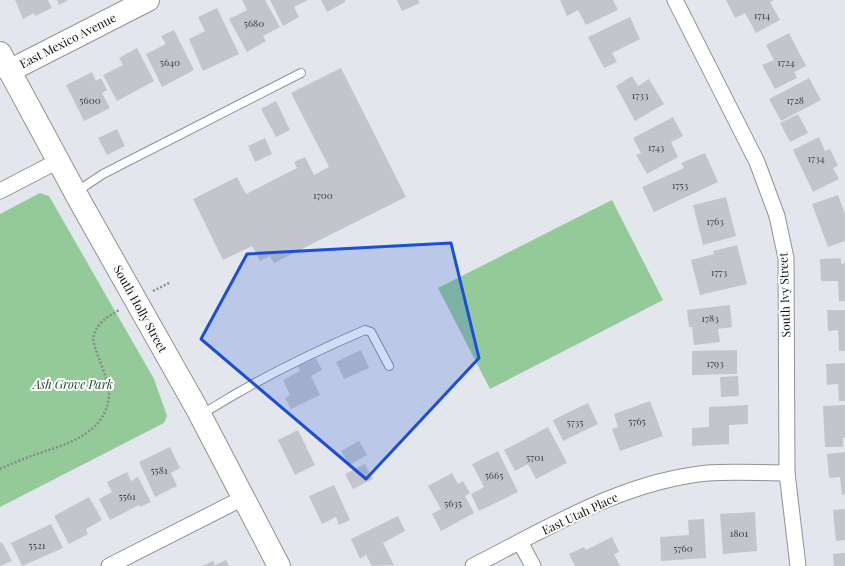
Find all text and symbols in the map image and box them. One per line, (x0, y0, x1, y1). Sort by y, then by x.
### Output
house number: 1714 (754, 8, 770, 22)
street label: East Mexico Avenue (17, 9, 118, 71)
house number: 5680 (244, 16, 264, 30)
house number: 5640 (160, 55, 180, 69)
house number: 1724 (777, 55, 795, 69)
house number: 1733 (632, 88, 649, 102)
house number: 5600 (79, 93, 101, 107)
house number: 1728 (786, 93, 804, 107)
house number: 1743 (648, 140, 665, 154)
house number: 1734 (807, 151, 825, 165)
house number: 1753 (672, 178, 689, 192)
house number: 1700 (313, 188, 333, 202)
house number: 1763 (706, 214, 724, 228)
street label: South Ivy Street (774, 252, 793, 338)
street label: South Holly Street (110, 262, 172, 356)
house number: 1773 (711, 265, 728, 279)
house number: 1783 (701, 311, 719, 325)
house number: 1793 (706, 356, 724, 370)
park label: Ash Grove Park (31, 376, 113, 392)
house number: 5765 (628, 414, 646, 428)
house number: 5735 (567, 415, 583, 429)
house number: 5701 (526, 450, 544, 464)
house number: 5581 (150, 463, 168, 477)
house number: 5665 (485, 468, 503, 482)
street label: East Utah Place (539, 488, 620, 538)
house number: 5561 (118, 489, 136, 503)
house number: 5635 (444, 496, 462, 510)
house number: 1801 (730, 526, 749, 540)
house number: 5521 (29, 538, 46, 552)
house number: 5760 (673, 541, 693, 555)

